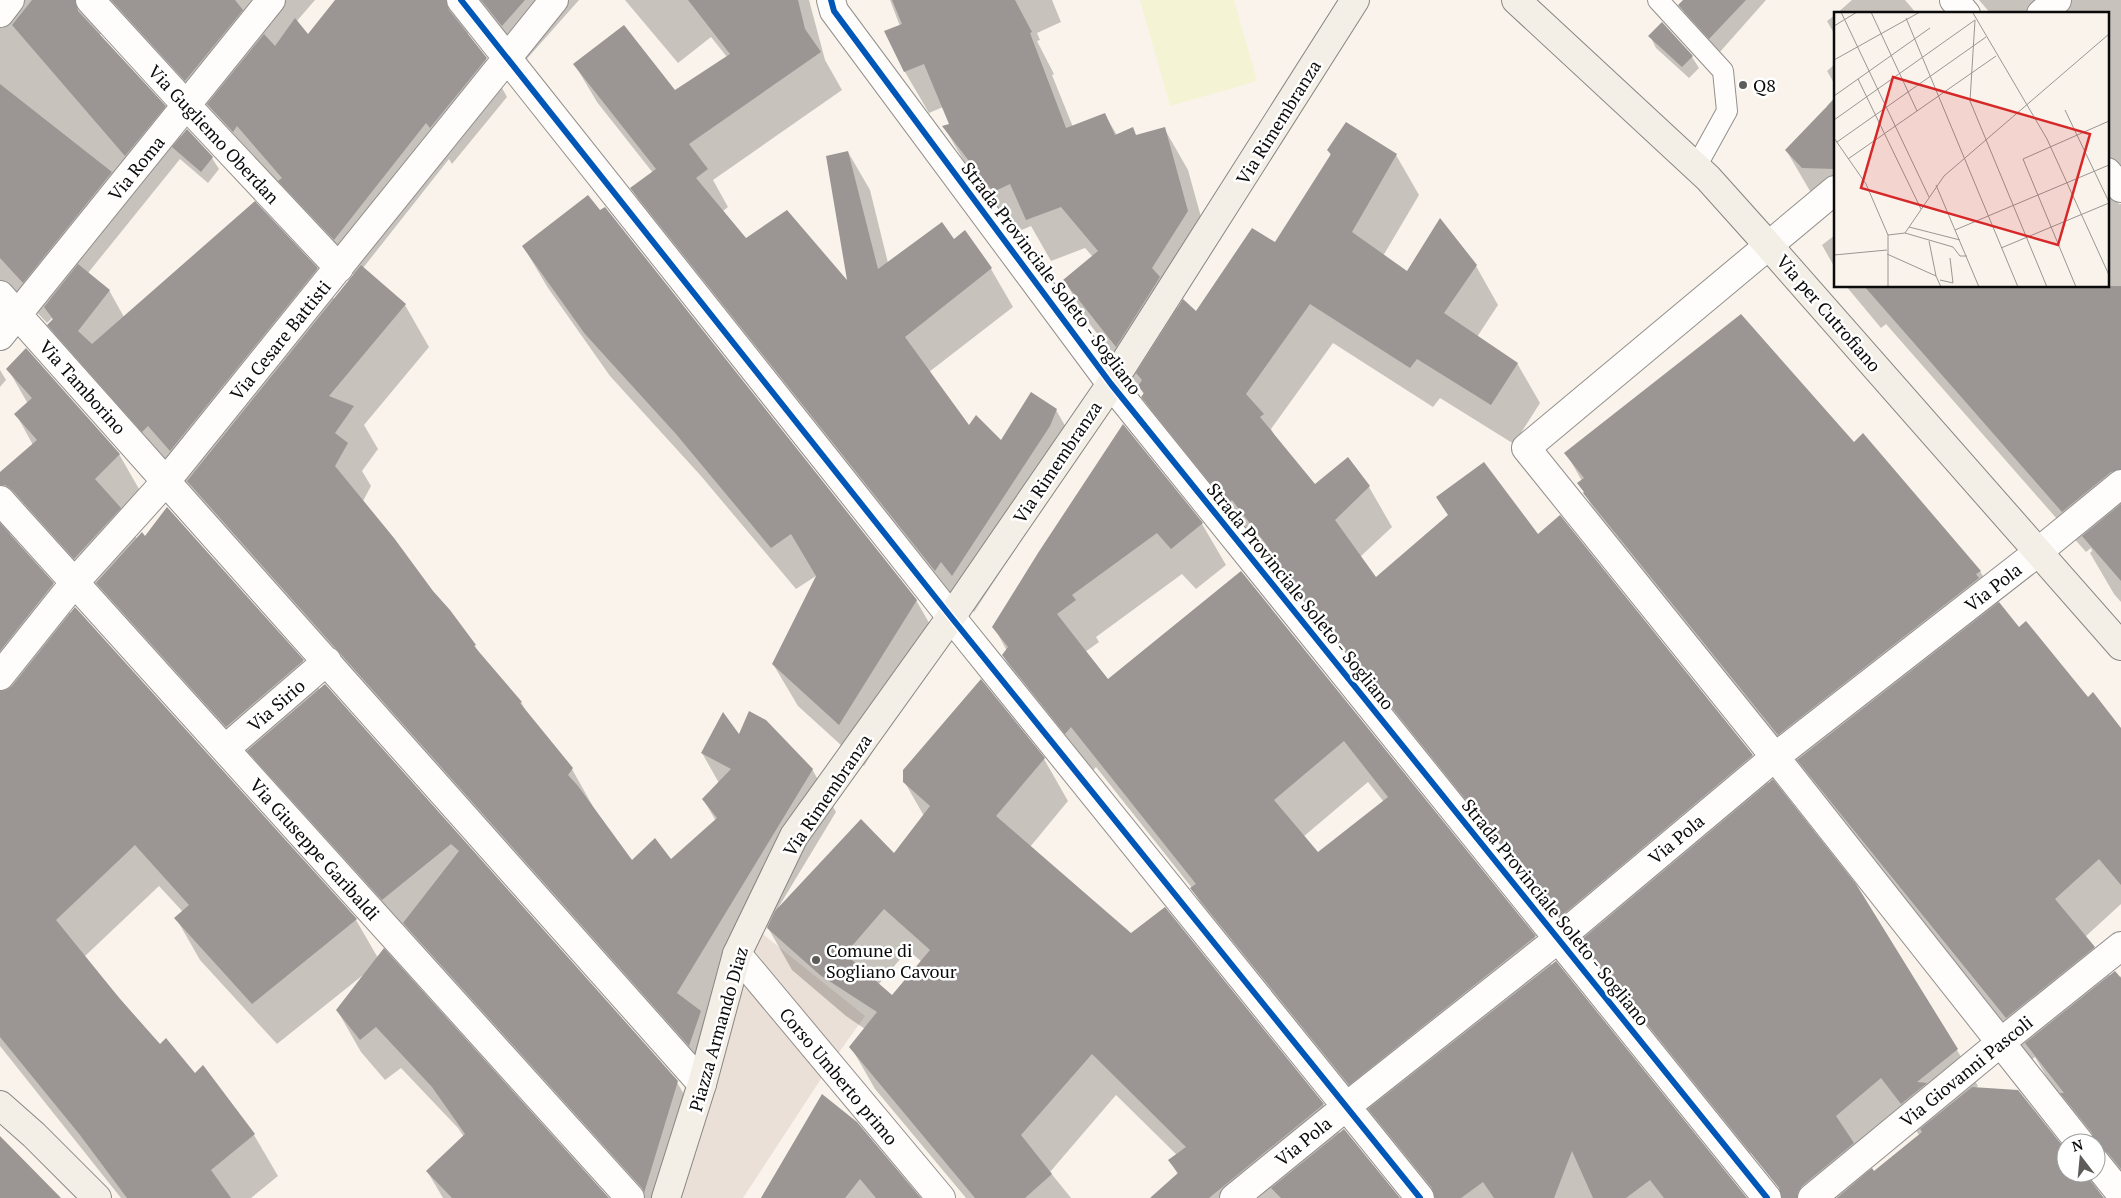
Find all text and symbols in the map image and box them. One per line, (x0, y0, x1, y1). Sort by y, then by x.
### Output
inset map (1834, 12, 2108, 288)
street label: Via Rimembranza (1230, 55, 1326, 189)
street label: Via Gugliemo Oberdan (143, 59, 285, 209)
place label: Q8 (1753, 73, 1776, 97)
marker: Q8 (1737, 79, 1749, 91)
street label: Via Roma (102, 131, 170, 205)
street label: Strada Provinciale Soleto - Sogliano (957, 157, 1147, 399)
street label: Via per Cutrofiano (1771, 249, 1887, 377)
street label: Via Cesare Battisti (224, 275, 336, 405)
street label: Via Tamborino (34, 335, 132, 439)
street label: Via Rimembranza (1007, 396, 1107, 528)
street label: Strada Provinciale Soleto - Sogliano (1202, 478, 1400, 714)
street label: Via Pola (1960, 557, 2026, 617)
street label: Via Sirio (242, 673, 310, 737)
street label: Via Rimembranza (777, 729, 877, 861)
street label: Via Giuseppe Garibaldi (245, 773, 385, 925)
street label: Strada Provinciale Soleto - Sogliano (1457, 794, 1655, 1030)
street label: Via Pola (1643, 809, 1709, 869)
place label: Comune di Sogliano Cavour (826, 938, 957, 983)
street label: Piazza Armando Diaz (683, 944, 753, 1114)
marker: Comune di Sogliano Cavour (810, 954, 822, 966)
street label: Corso Umberto primo (774, 1002, 904, 1150)
street label: Via Giovanni Pascoli (1895, 1010, 2037, 1132)
street label: Via Pola (1270, 1111, 1336, 1171)
north arrow (2056, 1133, 2106, 1183)
text: N (2070, 1134, 2085, 1156)

